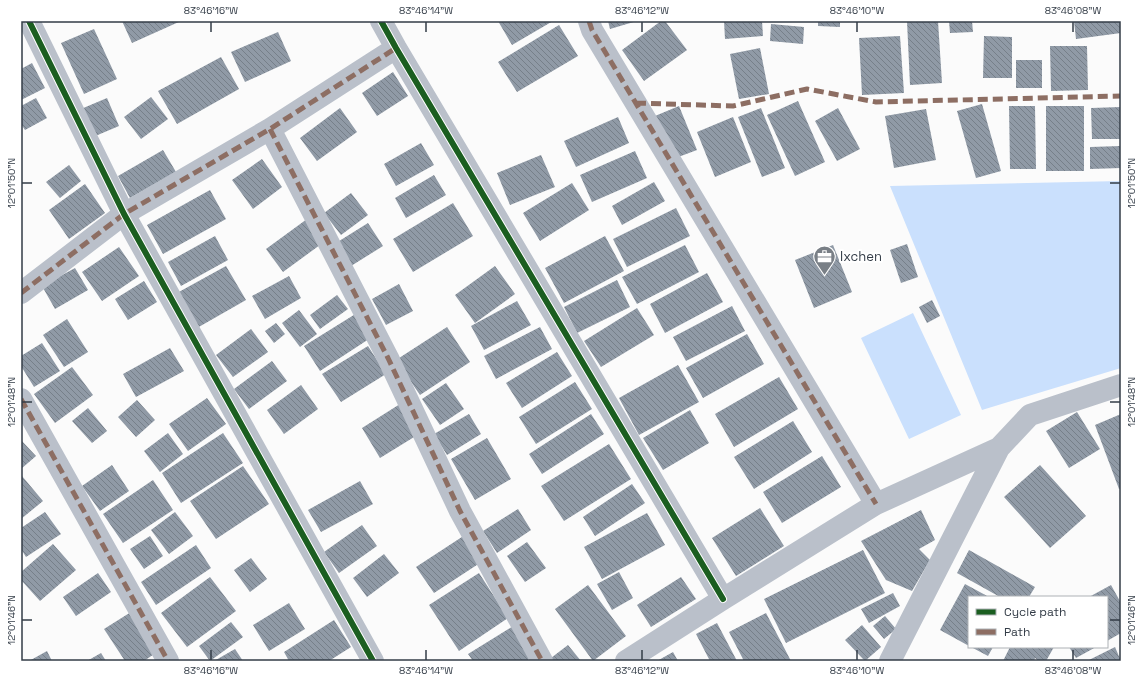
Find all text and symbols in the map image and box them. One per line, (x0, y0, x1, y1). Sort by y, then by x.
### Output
text: 83°46'16"W (184, 4, 238, 17)
text: 83°46'14"W (399, 4, 453, 17)
text: 83°46'12"W (615, 4, 669, 17)
text: 83°46'10"W (830, 4, 885, 17)
text: 83°46'08"W (1045, 4, 1102, 17)
text: 12°01'50"N (5, 158, 18, 208)
text: 12°01'50"N (1125, 158, 1138, 208)
office icon: Ixchen (811, 243, 837, 276)
place label: Ixchen (840, 248, 882, 265)
text: 12°01'48"N (5, 377, 18, 427)
text: 12°01'48"N (1125, 377, 1138, 427)
text: 12°01'46"N (5, 595, 18, 645)
text: 12°01'46"N (1125, 595, 1138, 645)
legend (968, 596, 1108, 648)
text: Cycle path (1004, 604, 1066, 620)
text: Path (1004, 624, 1030, 640)
text: 83°46'16"W (184, 664, 238, 677)
text: 83°46'14"W (399, 664, 453, 677)
text: 83°46'12"W (615, 664, 669, 677)
text: 83°46'10"W (830, 664, 885, 677)
text: 83°46'08"W (1045, 664, 1102, 677)

